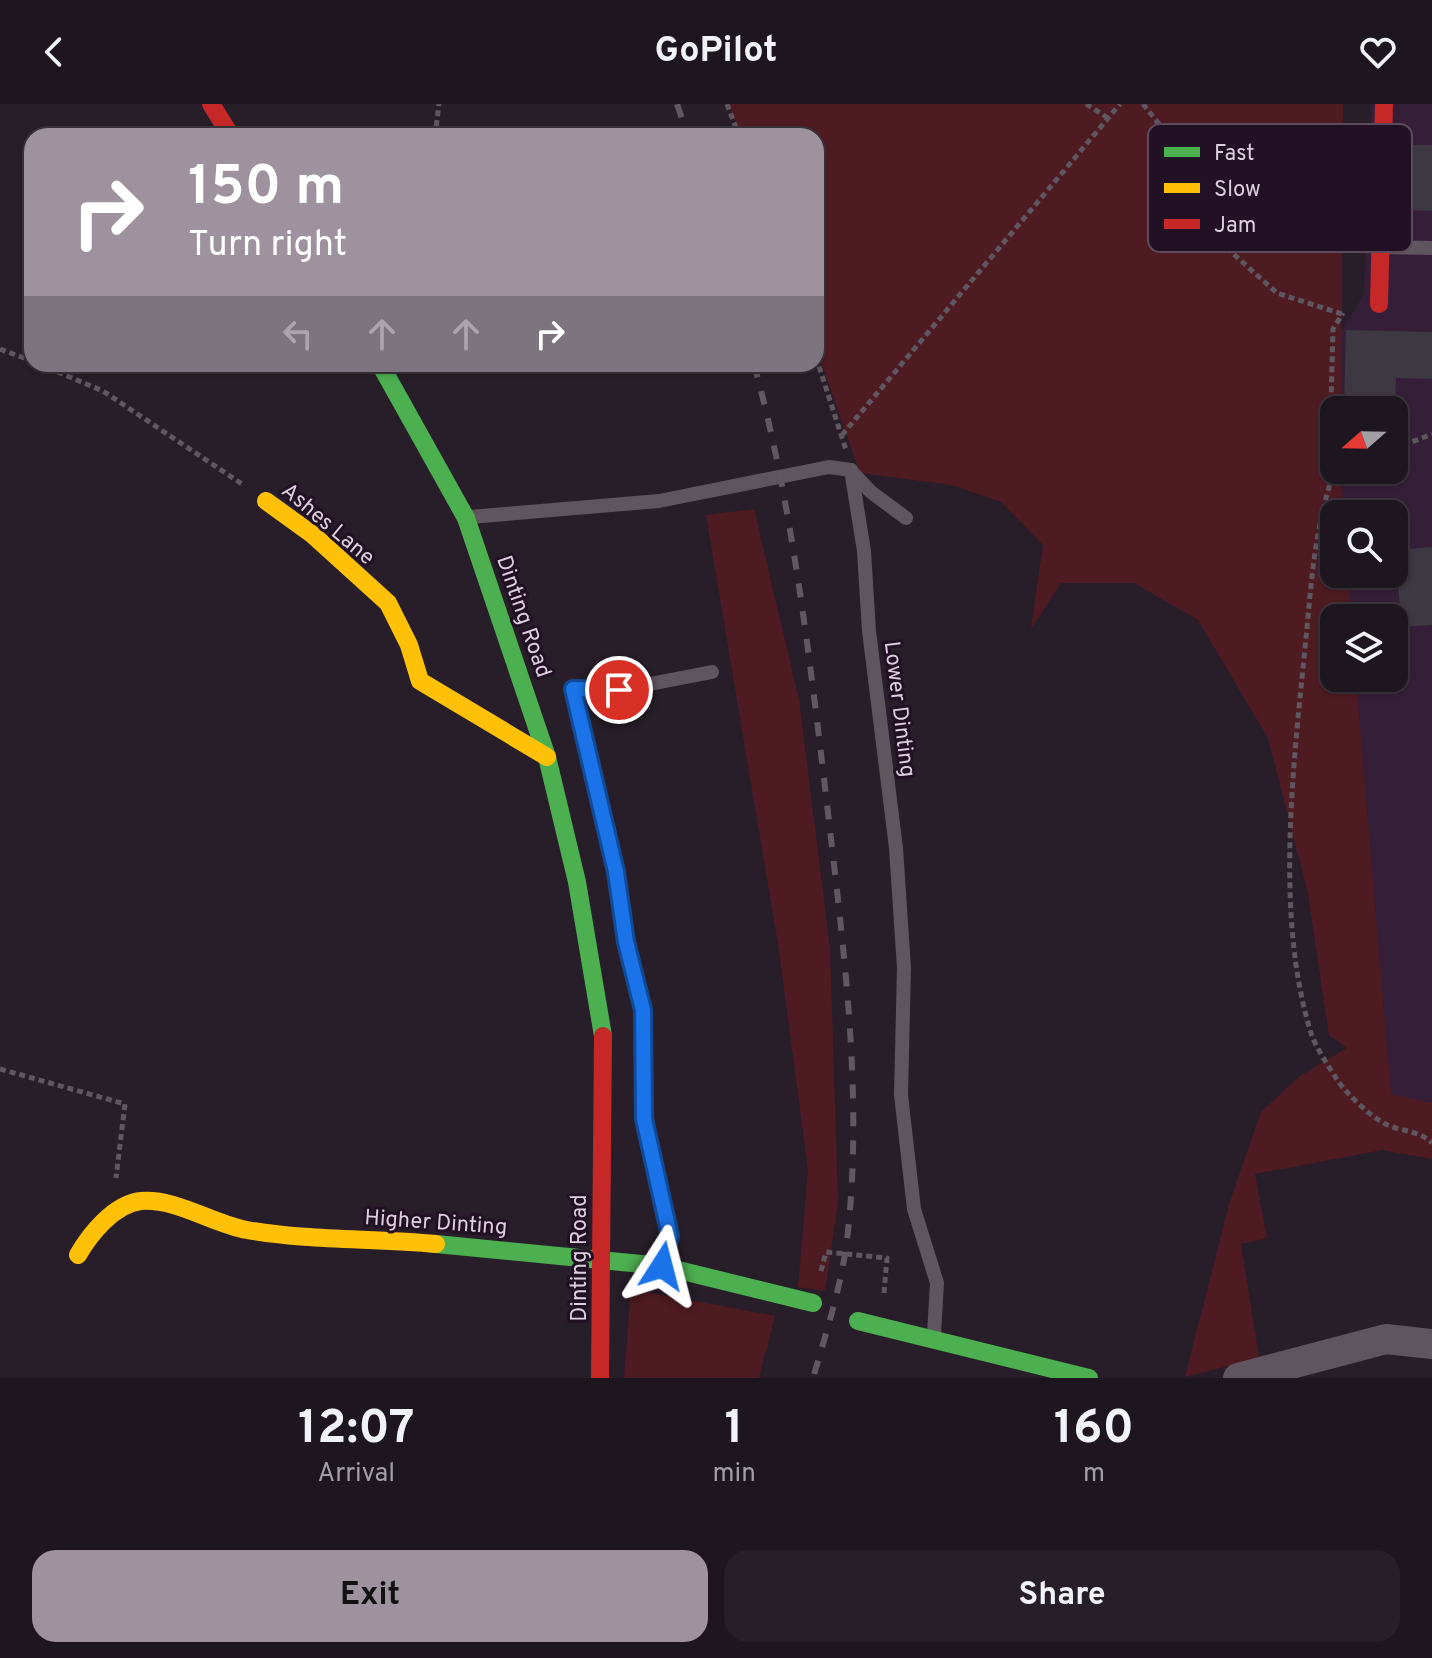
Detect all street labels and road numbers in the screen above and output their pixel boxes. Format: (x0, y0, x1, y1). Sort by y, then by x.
street label: Ashes Lane (275, 478, 380, 572)
street label: Dinting Road (489, 552, 556, 681)
street label: Lower Dinting (877, 640, 920, 779)
street label: Dinting Road (567, 1194, 594, 1322)
street label: Higher Dinting (364, 1205, 508, 1242)

